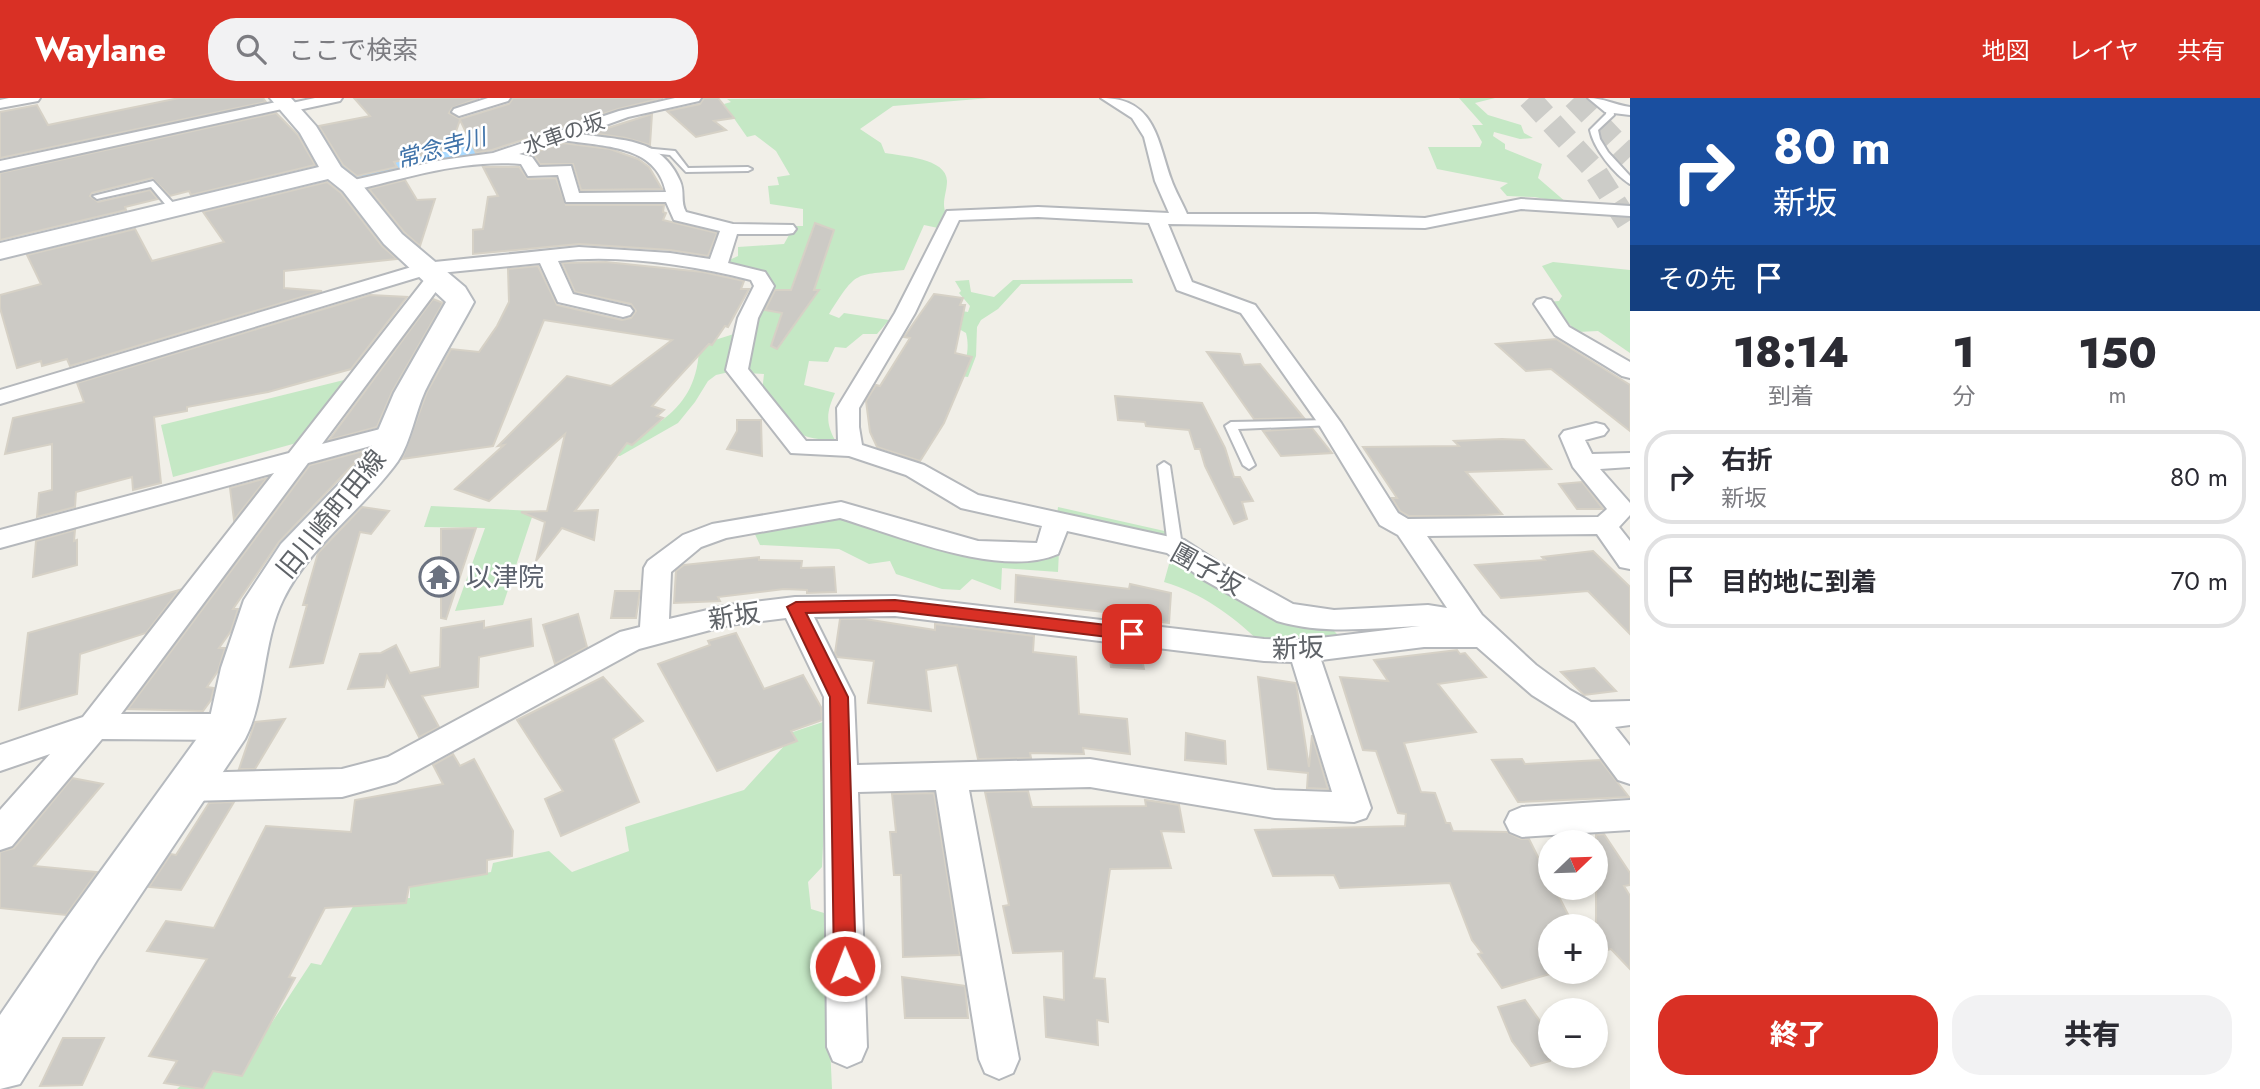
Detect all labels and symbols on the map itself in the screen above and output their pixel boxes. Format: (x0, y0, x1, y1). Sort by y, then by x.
street label: 水車の坂 (519, 106, 609, 162)
water label: 常念寺川 (392, 119, 493, 176)
street label: 旧川崎町田線 (267, 441, 395, 587)
street label: 團子坂 (1164, 533, 1250, 605)
temple icon: 以津院 (418, 556, 460, 598)
place label: 以津院 (466, 558, 544, 596)
street label: 新坂 (705, 593, 763, 639)
pin (1102, 604, 1162, 664)
street label: 新坂 (1271, 628, 1325, 668)
north arrow (1538, 830, 1608, 900)
position arrow (808, 929, 882, 1003)

